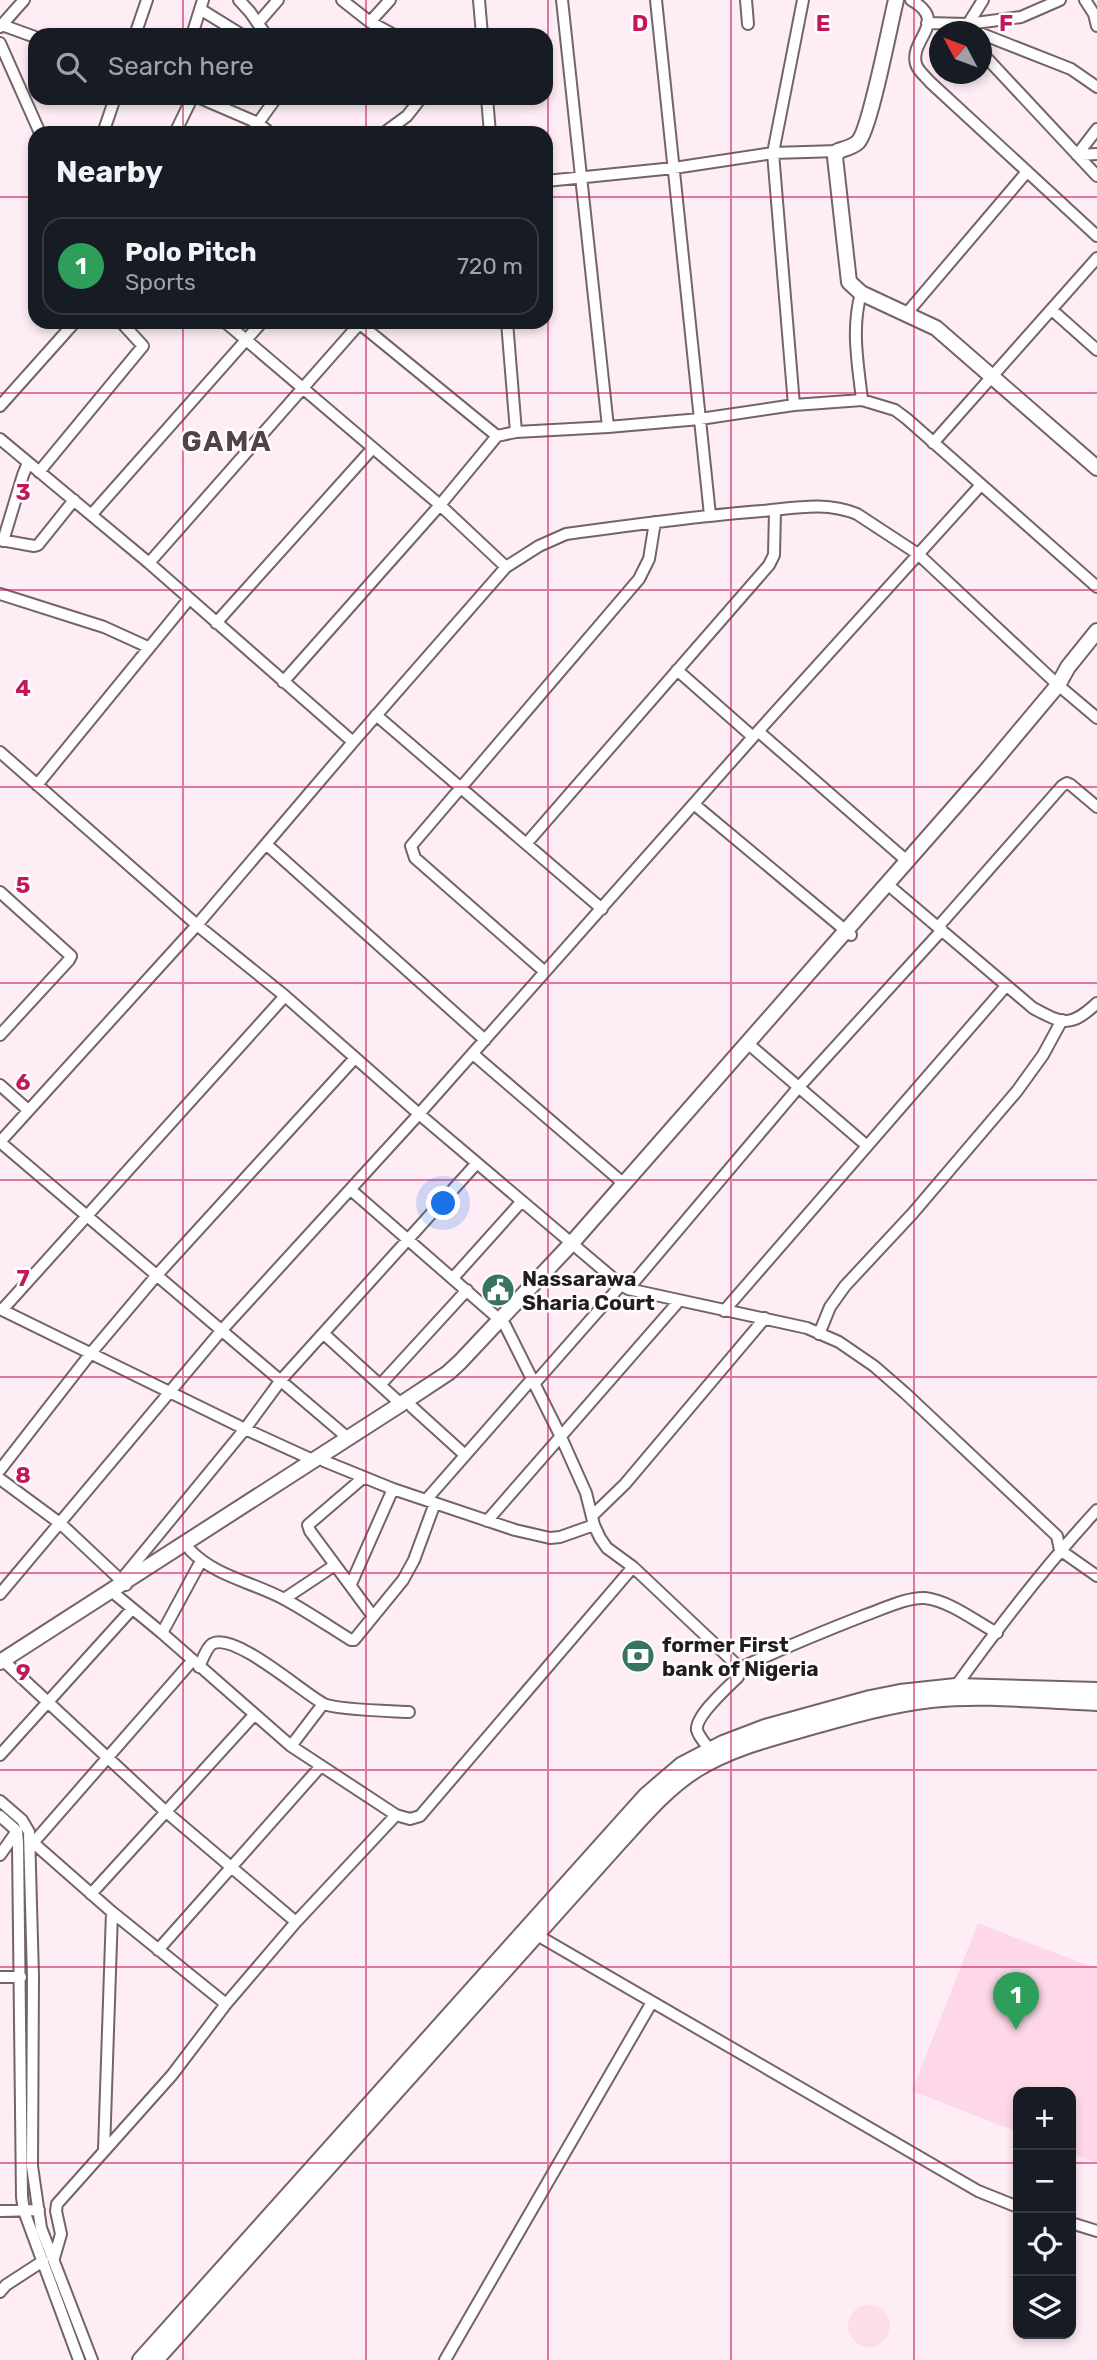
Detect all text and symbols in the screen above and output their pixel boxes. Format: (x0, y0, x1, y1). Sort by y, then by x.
text: D (632, 9, 648, 37)
text: E (816, 9, 830, 37)
text: F (999, 9, 1013, 37)
north arrow (929, 21, 992, 84)
search box (28, 28, 553, 105)
icon: search (52, 48, 90, 86)
text: Search here (108, 51, 254, 82)
text: Nearby (56, 154, 163, 190)
text: Polo Pitch (125, 237, 257, 268)
text: 1 (75, 252, 87, 280)
text: 720 m (457, 252, 523, 280)
text: Sports (125, 268, 196, 296)
district label: GAMA (181, 425, 273, 458)
text: 3 (15, 478, 31, 506)
text: 4 (15, 674, 31, 702)
text: 5 (16, 871, 31, 899)
text: 6 (16, 1068, 31, 1096)
your location (426, 1186, 460, 1220)
text: 7 (16, 1264, 30, 1292)
place label: Nassarawa Sharia Court (522, 1266, 655, 1315)
public building icon: Nassarawa Sharia Court (479, 1271, 517, 1309)
text: 8 (15, 1461, 31, 1489)
place label: former First bank of Nigeria (662, 1632, 819, 1681)
bank icon: former First bank of Nigeria (619, 1637, 657, 1675)
text: 9 (16, 1658, 30, 1686)
pin: 1 (993, 1972, 1039, 2030)
map controls (1013, 2087, 1076, 2339)
button: + (1013, 2087, 1076, 2150)
button: − (1013, 2150, 1076, 2213)
button: locate (1013, 2213, 1076, 2276)
button: layers (1013, 2276, 1076, 2339)

